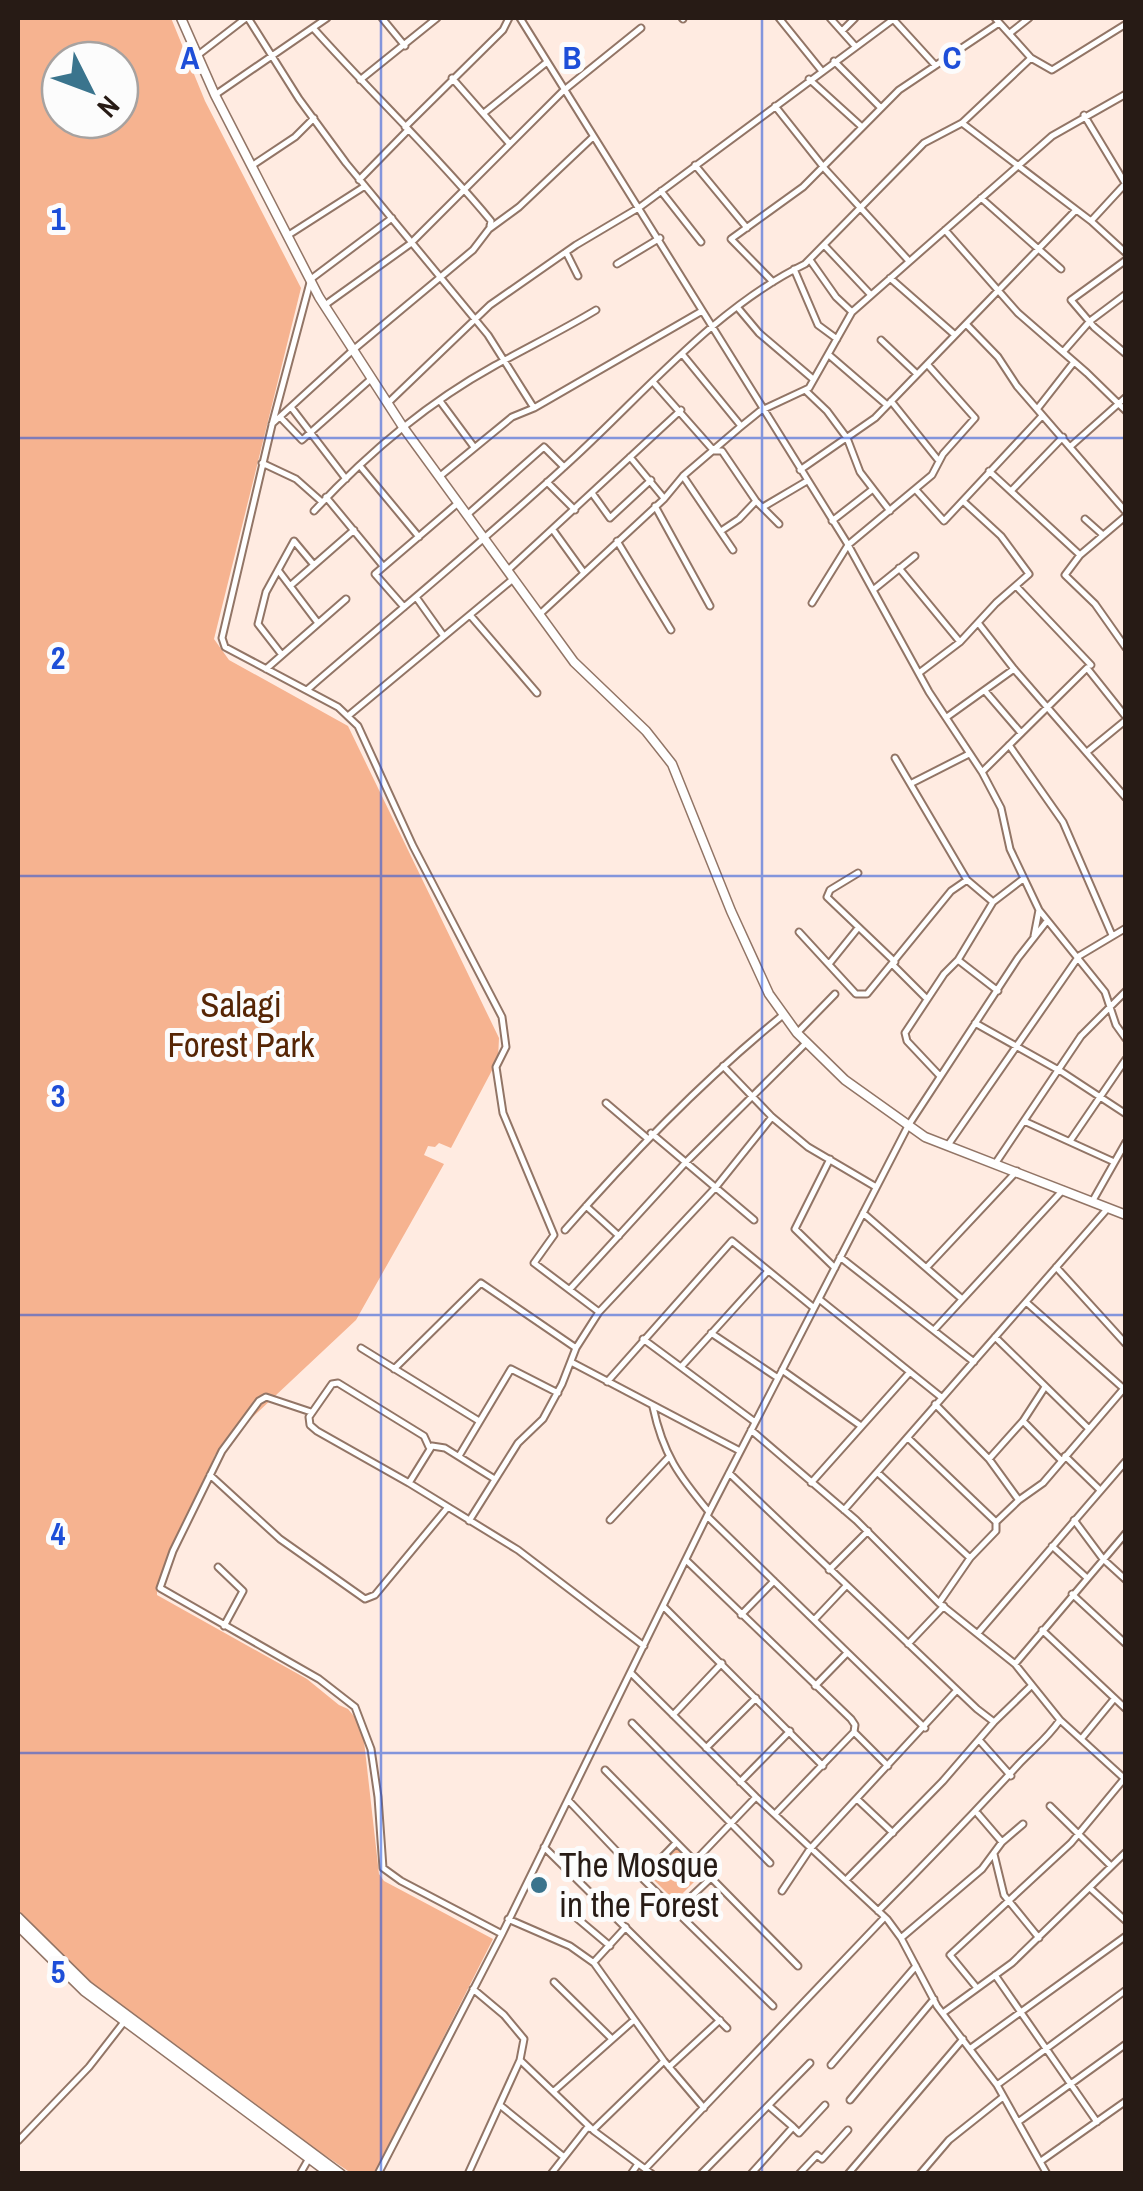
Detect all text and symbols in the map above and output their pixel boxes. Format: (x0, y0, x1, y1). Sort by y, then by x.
text: A (181, 36, 200, 79)
text: B (563, 36, 581, 79)
text: C (943, 36, 961, 79)
north arrow (40, 40, 140, 140)
text: N (89, 88, 128, 126)
text: 1 (51, 197, 66, 240)
text: 2 (51, 636, 65, 679)
park label: Salagi Forest Park (168, 981, 315, 1068)
text: 3 (51, 1074, 65, 1117)
text: 4 (51, 1512, 66, 1555)
place label: The Mosque in the Forest (559, 1841, 719, 1928)
marker: The Mosque in the Forest (528, 1874, 550, 1896)
text: 5 (51, 1950, 65, 1993)

